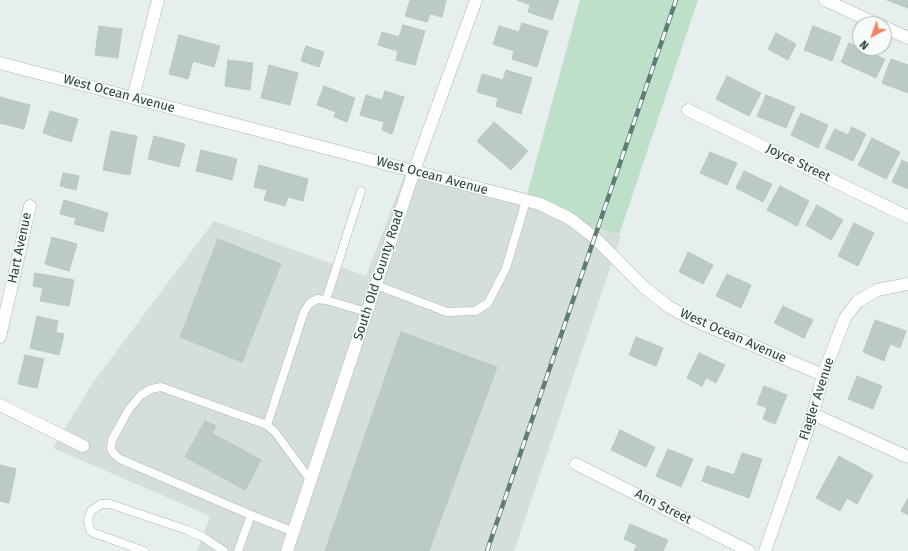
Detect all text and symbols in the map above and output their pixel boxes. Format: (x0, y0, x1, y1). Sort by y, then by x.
north arrow (852, 16, 892, 56)
text: N (857, 37, 871, 52)
street label: West Ocean Avenue (61, 72, 177, 116)
street label: Joyce Street (763, 141, 833, 185)
street label: West Ocean Avenue (374, 154, 490, 198)
street label: South Old County Road (351, 208, 407, 342)
street label: Hart Avenue (5, 211, 35, 285)
street label: West Ocean Avenue (677, 305, 789, 367)
street label: Flagler Avenue (796, 356, 838, 442)
street label: Ann Street (632, 486, 694, 528)

